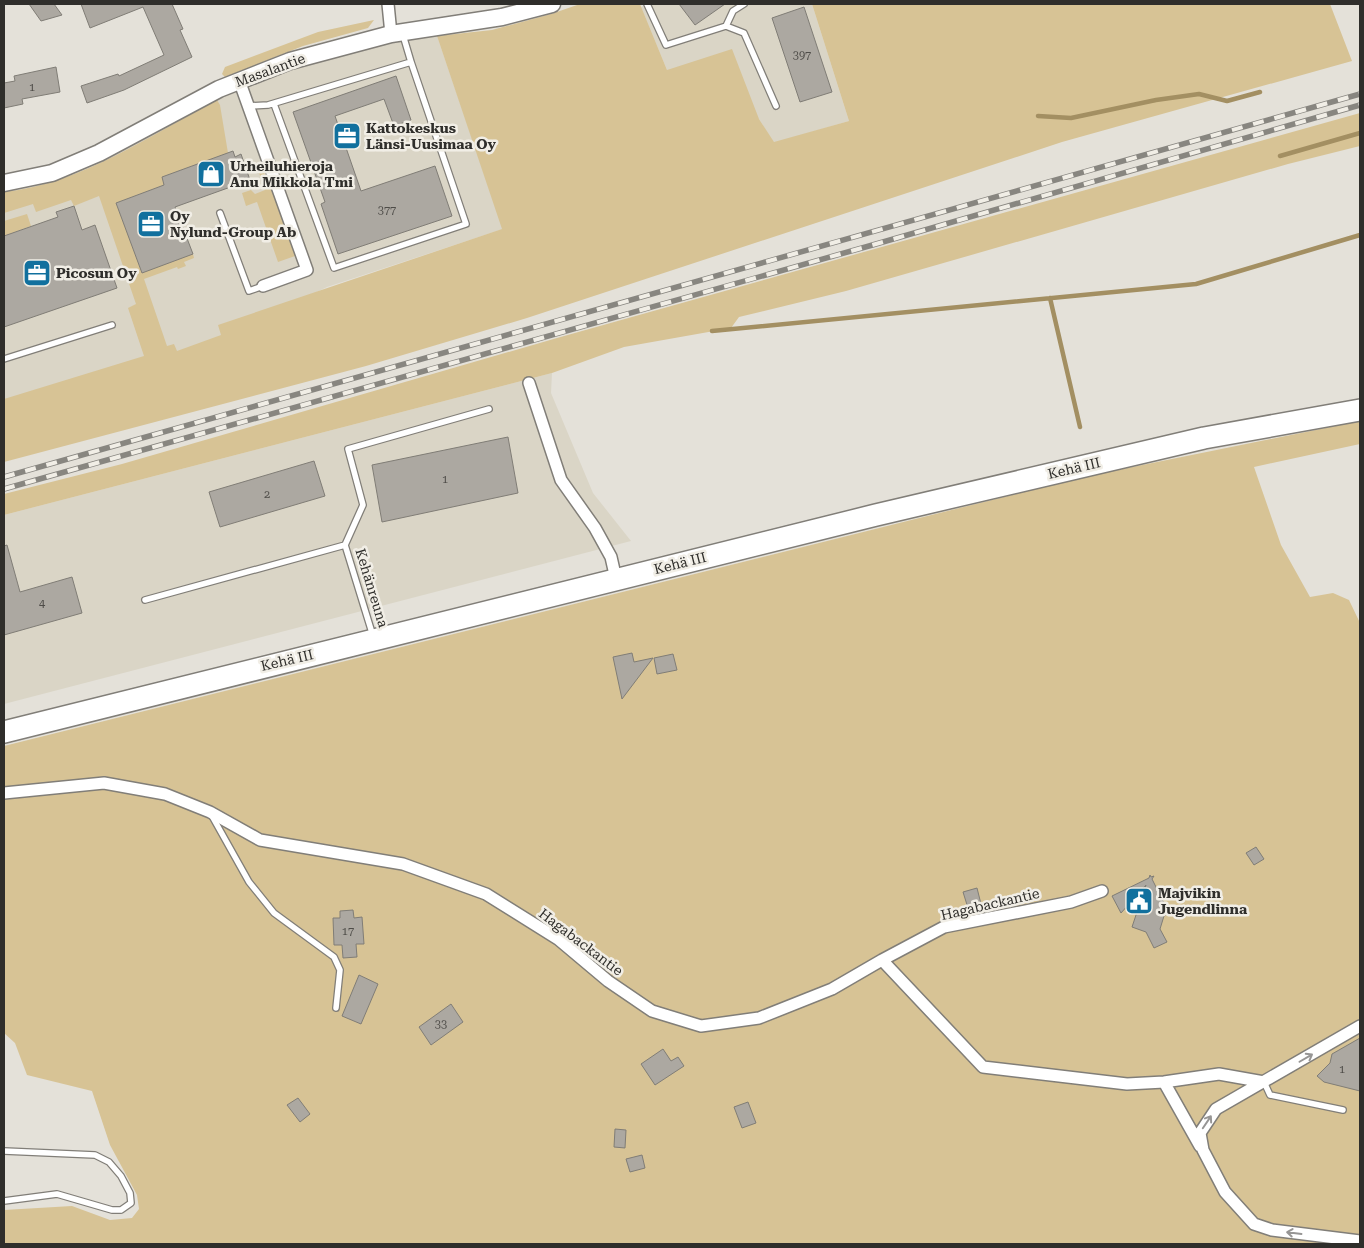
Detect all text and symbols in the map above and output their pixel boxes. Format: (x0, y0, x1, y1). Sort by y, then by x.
house number: 397 (793, 49, 811, 62)
street label: Masalantie (233, 50, 307, 90)
house number: 1 (29, 81, 35, 94)
place label: Kattokeskus Länsi-Uusimaa Oy (366, 120, 497, 152)
office icon: Kattokeskus Länsi-Uusimaa Oy (332, 121, 362, 151)
place label: Urheiluhieroja Anu Mikkola Tmi (230, 158, 353, 190)
shop icon: Urheiluhieroja Anu Mikkola Tmi (196, 159, 226, 189)
house number: 377 (378, 204, 396, 217)
place label: Oy Nylund-Group Ab (170, 208, 296, 240)
office icon: Oy Nylund-Group Ab (136, 209, 166, 239)
office icon: Picosun Oy (22, 258, 52, 288)
place label: Picosun Oy (56, 265, 137, 281)
street label: Kehä III (1046, 454, 1102, 482)
house number: 1 (442, 473, 448, 486)
house number: 2 (264, 488, 270, 501)
street label: Kehänreuna (352, 547, 392, 630)
street label: Kehä III (652, 549, 708, 577)
house number: 4 (39, 597, 46, 610)
street label: Kehä III (259, 646, 315, 674)
street label: Hagabackantie (939, 885, 1041, 923)
place label: Majvikin Jugendlinna (1158, 885, 1248, 917)
public building icon: Majvikin Jugendlinna (1124, 886, 1154, 916)
street label: Hagabackantie (536, 905, 626, 979)
house number: 17 (342, 925, 354, 938)
house number: 33 (435, 1018, 447, 1031)
one-way arrow (1299, 1052, 1313, 1062)
house number: 1 (1339, 1063, 1345, 1076)
one-way arrow (1202, 1115, 1213, 1129)
one-way arrow (1287, 1228, 1303, 1238)

